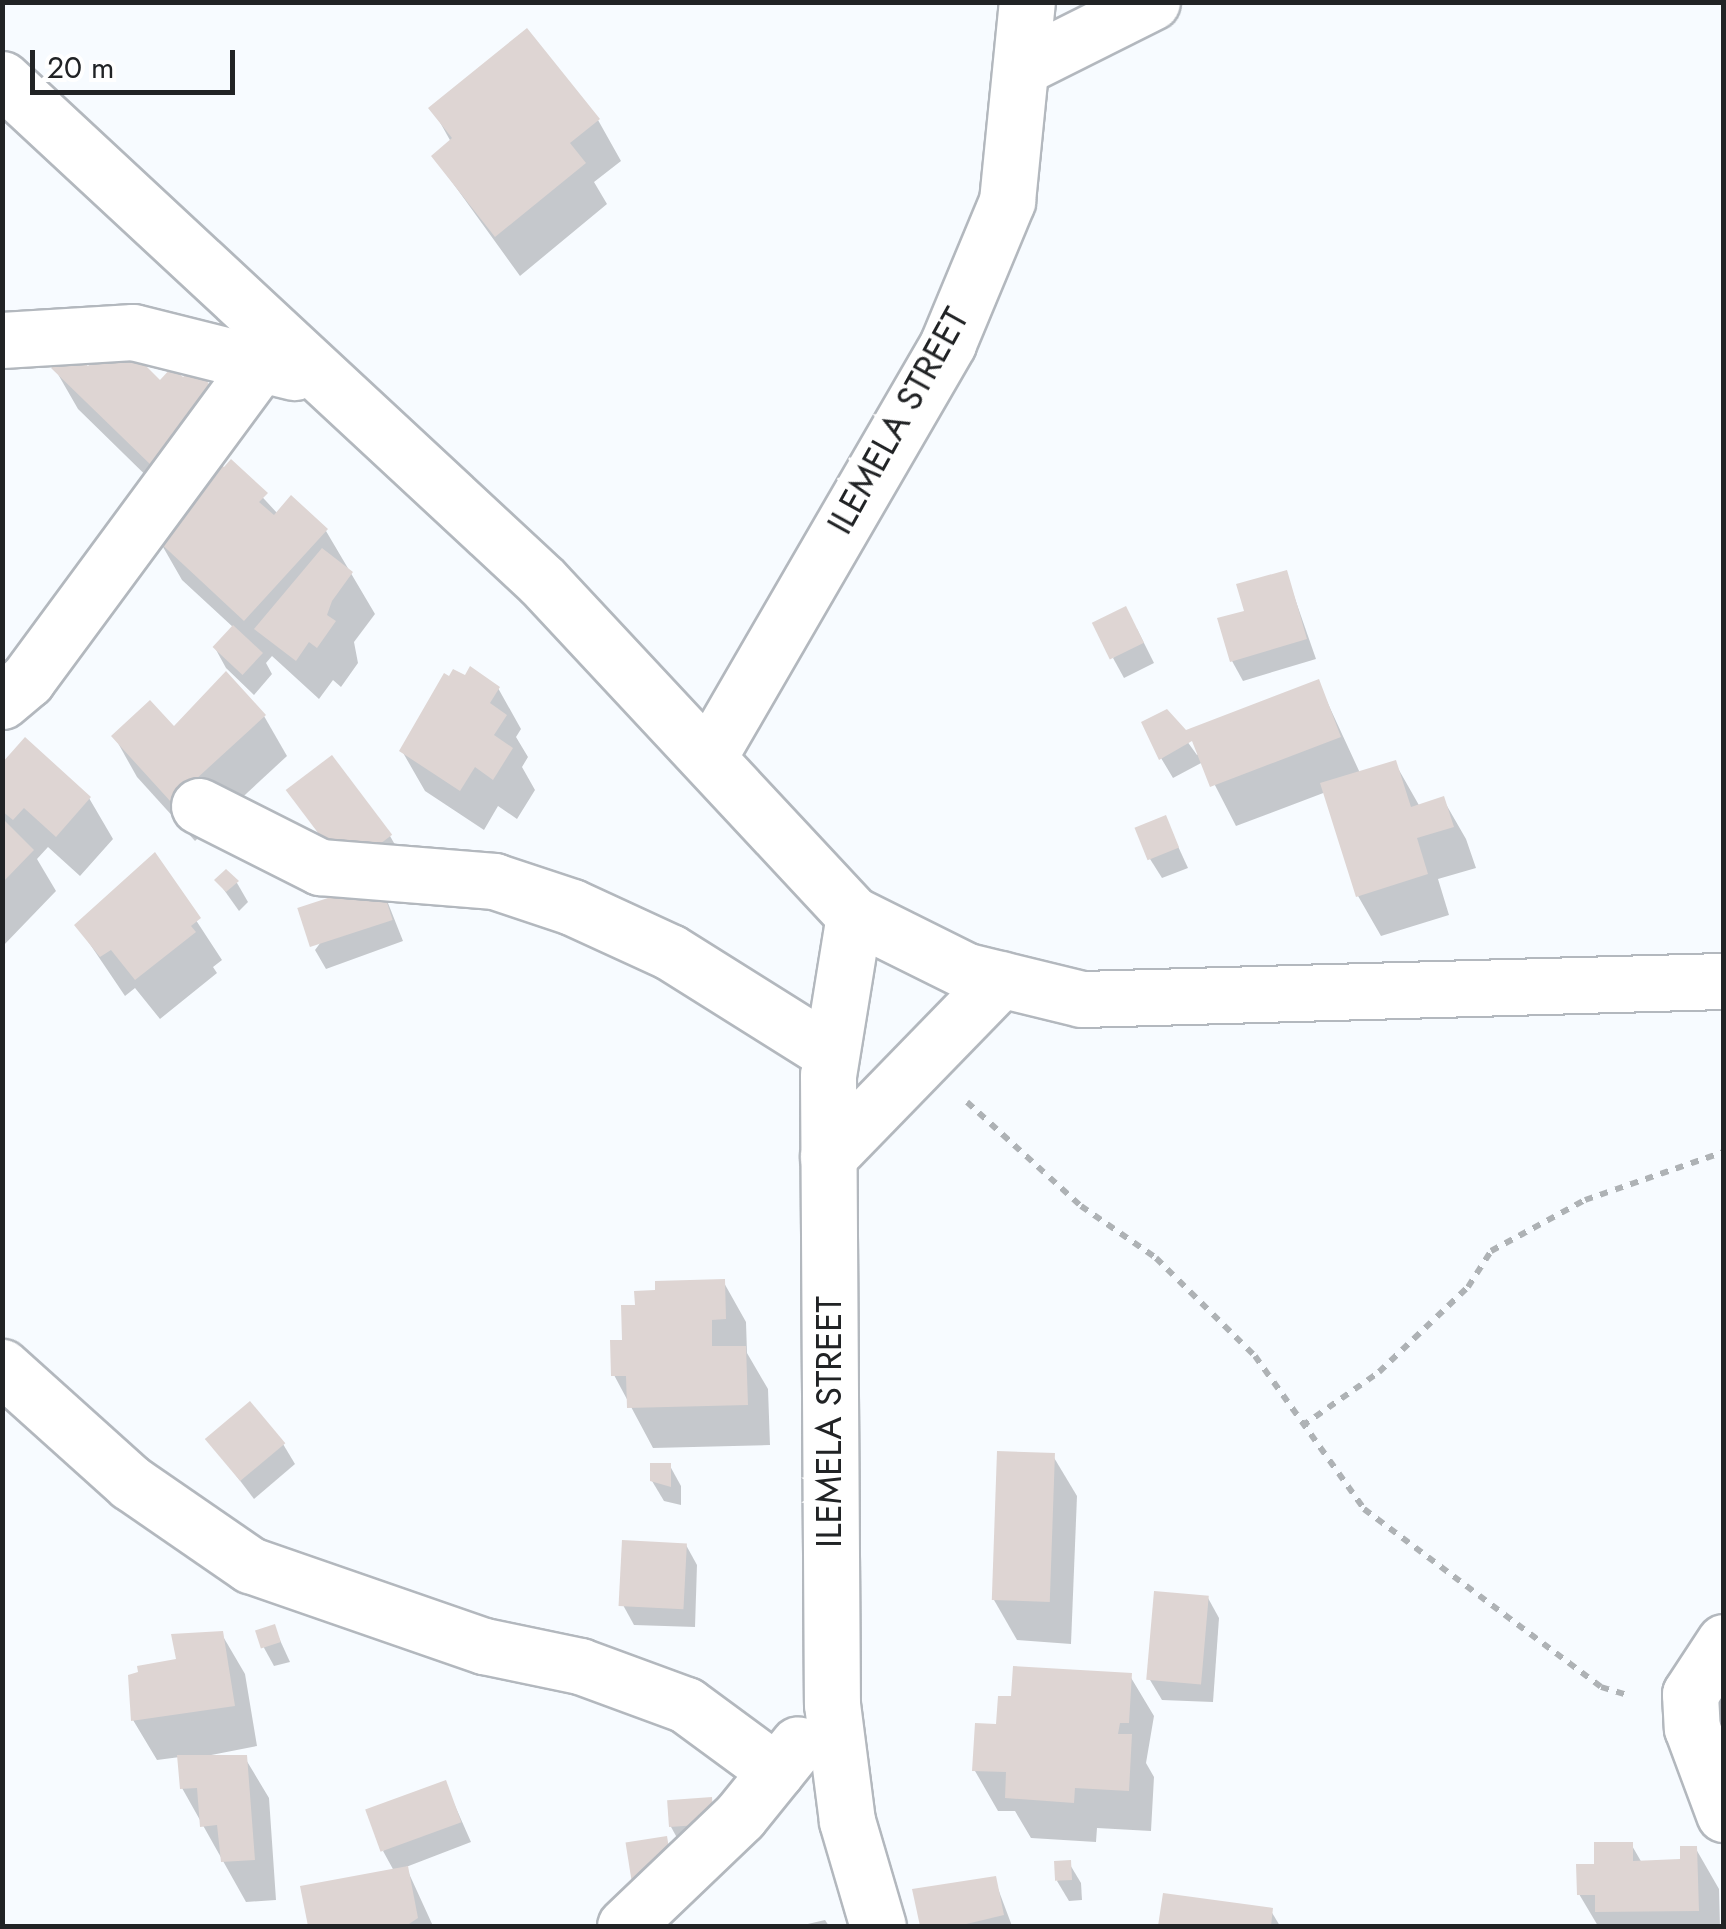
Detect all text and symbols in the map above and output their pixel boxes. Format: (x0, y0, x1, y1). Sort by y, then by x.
scale bar (35, 30, 240, 92)
text: 20 m (47, 46, 114, 89)
street label: ILEMELA STREET (819, 301, 977, 541)
street label: ILEMELA STREET (808, 1296, 850, 1548)

